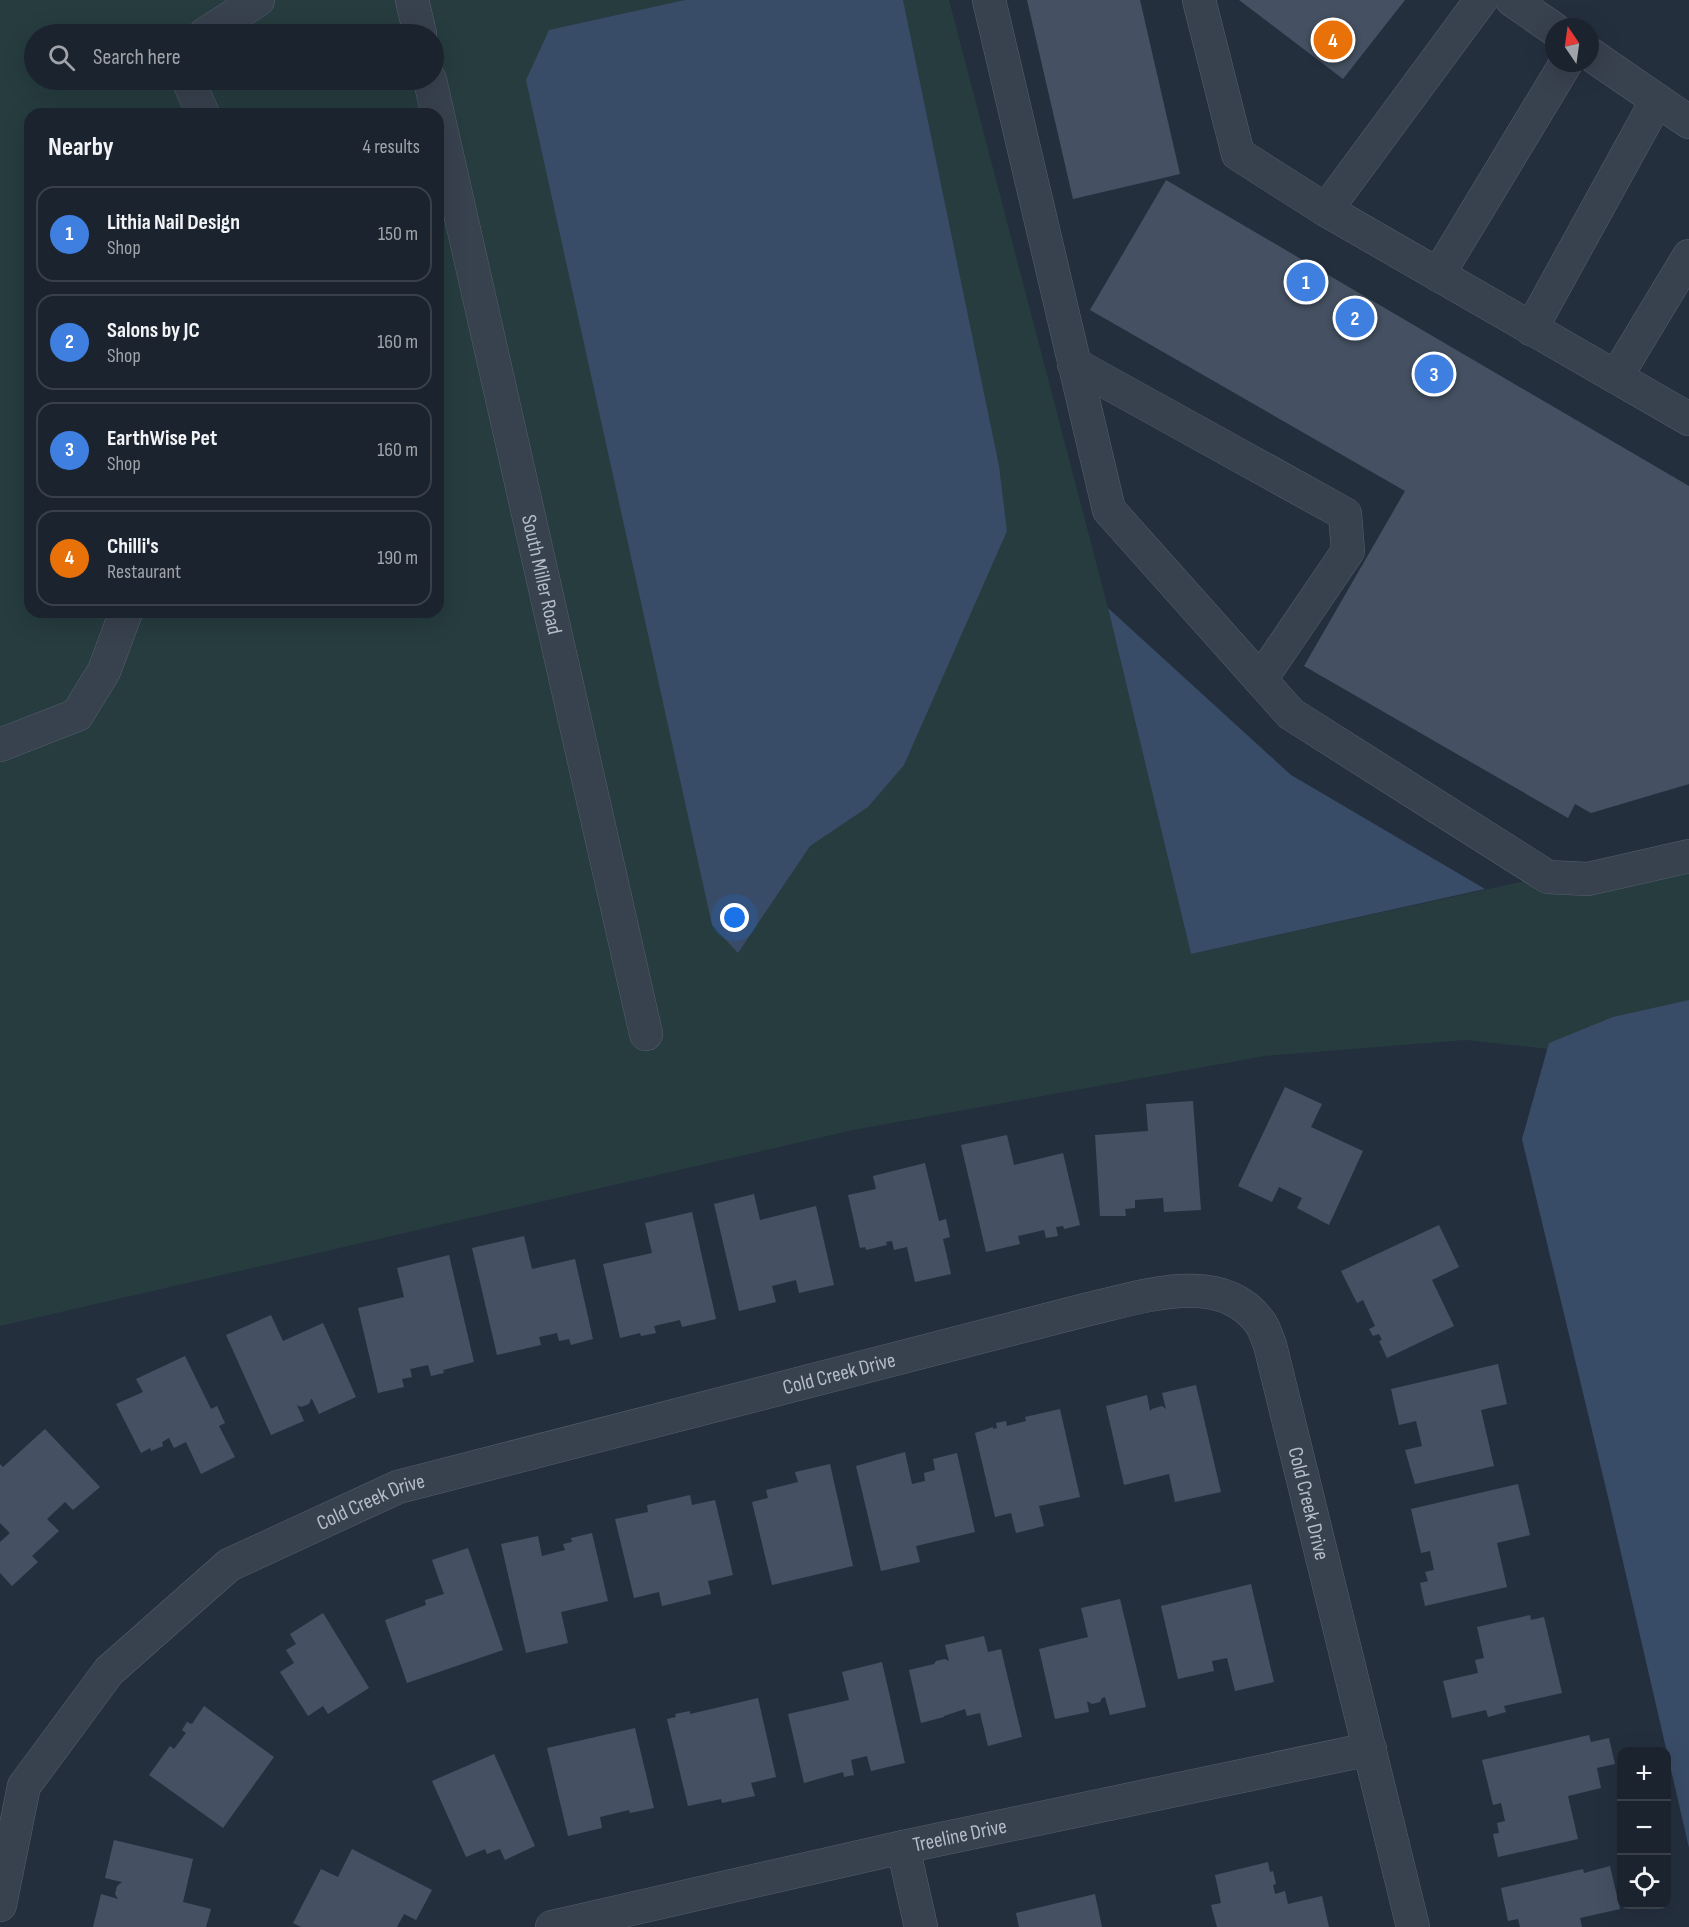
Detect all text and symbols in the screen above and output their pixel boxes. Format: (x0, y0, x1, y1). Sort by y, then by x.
pin: 4 (1314, 18, 1352, 63)
north arrow (1545, 18, 1599, 72)
search box (24, 24, 444, 90)
icon: search (45, 41, 78, 74)
text: Search here (93, 44, 180, 71)
text: Nearby (48, 132, 114, 163)
text: 4 results (363, 135, 420, 159)
text: Lithia Nail Design (107, 209, 240, 236)
text: 1 (66, 222, 73, 246)
text: 150 m (378, 222, 418, 246)
text: Shop (107, 236, 141, 260)
pin: 1 (1286, 260, 1326, 304)
pin: 2 (1336, 296, 1374, 340)
text: Salons by JC (107, 317, 200, 344)
text: 2 (65, 330, 74, 354)
text: 160 m (377, 330, 418, 354)
text: Shop (107, 344, 141, 368)
pin: 3 (1414, 352, 1454, 397)
text: EarthWise Pet (107, 425, 217, 452)
text: 3 (65, 438, 74, 462)
text: 160 m (377, 438, 418, 462)
text: Shop (107, 452, 141, 476)
street label: South Miller Road (516, 512, 567, 637)
text: Chilli's (107, 533, 159, 560)
text: 4 (65, 546, 74, 570)
text: 190 m (377, 546, 418, 570)
text: Restaurant (107, 560, 181, 584)
your location (720, 903, 749, 932)
street label: Cold Creek Drive (780, 1347, 898, 1400)
street label: Cold Creek Drive (1283, 1445, 1334, 1563)
street label: Cold Creek Drive (313, 1469, 428, 1536)
map controls (1617, 1747, 1671, 1909)
button: + (1617, 1747, 1671, 1801)
button: − (1617, 1801, 1671, 1855)
street label: Treeline Drive (911, 1814, 1009, 1858)
button: locate (1617, 1855, 1671, 1909)

